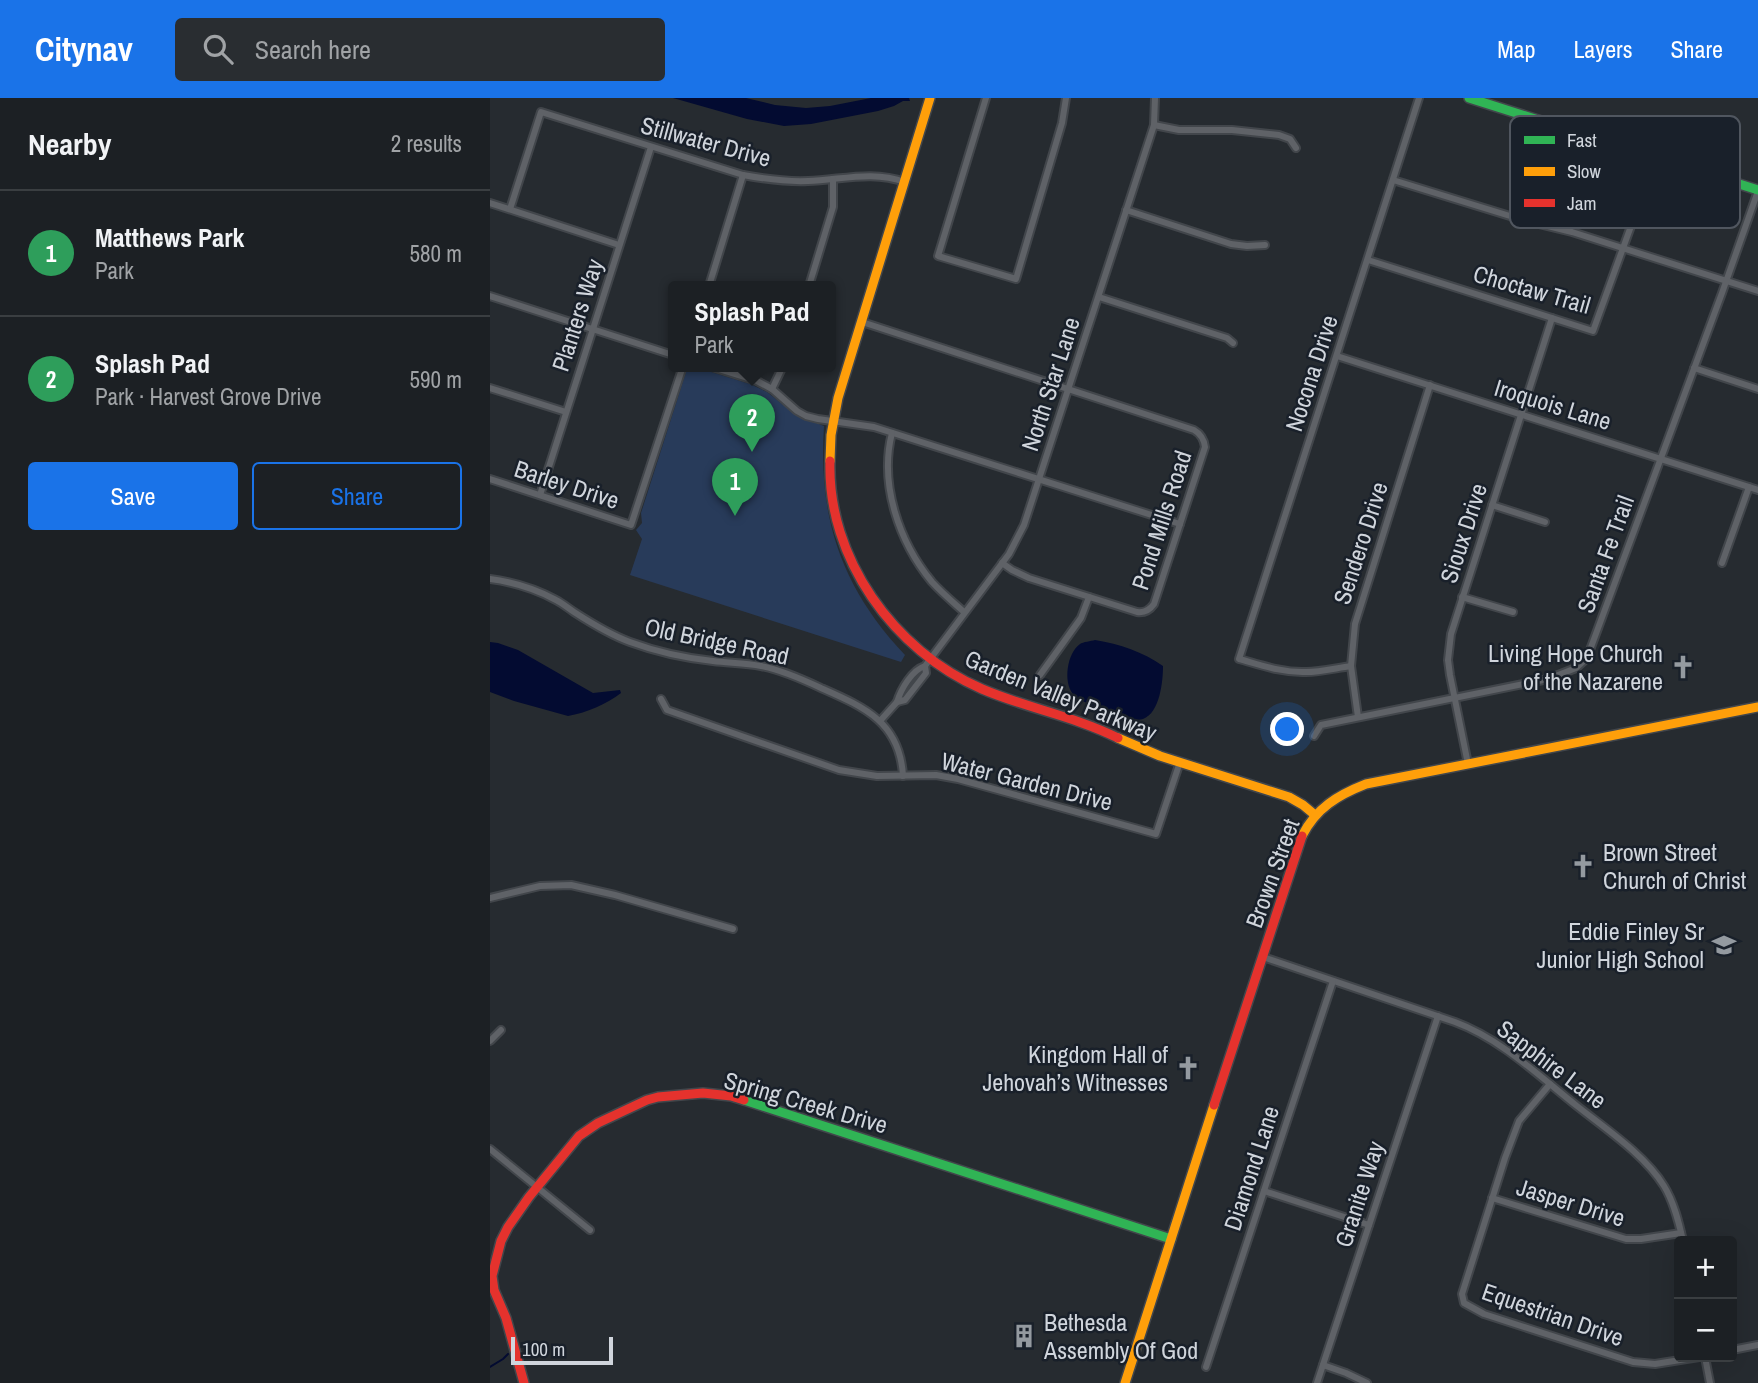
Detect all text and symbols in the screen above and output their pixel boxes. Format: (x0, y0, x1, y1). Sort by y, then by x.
search box (175, 18, 665, 81)
text: Citynav (35, 27, 133, 71)
icon: search (199, 30, 237, 68)
text: Search here (255, 32, 371, 67)
text: Map (1497, 33, 1535, 65)
text: Layers (1573, 33, 1632, 65)
text: Share (1670, 33, 1723, 65)
street label: Stillwater Drive (637, 108, 775, 174)
legend (1510, 116, 1740, 228)
text: Nearby (28, 124, 111, 164)
text: Fast (1567, 127, 1597, 153)
text: 2 results (391, 128, 462, 159)
text: Slow (1567, 158, 1602, 184)
text: Jam (1567, 190, 1596, 216)
text: Matthews Park (95, 220, 244, 255)
text: 1 (46, 238, 56, 269)
text: 580 m (410, 238, 462, 269)
text: Park (95, 255, 134, 286)
street label: Planters Way (544, 255, 610, 375)
street label: Choctaw Trail (1470, 257, 1594, 321)
popup (668, 281, 836, 372)
text: Splash Pad (695, 294, 809, 329)
street label: Nocona Drive (1277, 311, 1345, 435)
street label: North Star Lane (1013, 313, 1087, 455)
text: Park (695, 329, 733, 360)
text: Splash Pad (95, 346, 210, 381)
text: 2 (46, 364, 56, 395)
text: 590 m (410, 364, 462, 395)
street label: Iroquois Lane (1491, 371, 1615, 437)
text: Park · Harvest Grove Drive (95, 381, 321, 412)
pin: 2 (729, 394, 775, 452)
street label: Pond Mills Road (1123, 446, 1199, 594)
street label: Barley Drive (511, 452, 623, 516)
pin: 1 (712, 458, 758, 516)
button: Save (28, 462, 238, 530)
button: Share (252, 462, 462, 530)
street label: Sendero Drive (1325, 478, 1395, 608)
street label: Sioux Drive (1432, 479, 1494, 587)
street label: Santa Fe Trail (1569, 491, 1641, 617)
street label: Old Bridge Road (642, 610, 792, 672)
place label: Living Hope Church of the Nazarene (1488, 637, 1663, 697)
street label: Garden Valley Parkway (960, 642, 1162, 748)
church icon: Living Hope Church of the Nazarene (1669, 653, 1697, 681)
your location (1270, 712, 1304, 746)
street label: Water Garden Drive (938, 744, 1116, 818)
street label: Brown Street (1238, 814, 1307, 932)
place label: Brown Street Church of Christ (1603, 836, 1747, 896)
church icon: Brown Street Church of Christ (1569, 852, 1597, 880)
place label: Eddie Finley Sr Junior High School (1537, 915, 1704, 975)
school or university icon: Eddie Finley Sr Junior High School (1710, 931, 1738, 959)
street label: Sapphire Lane (1491, 1012, 1613, 1116)
place label: Kingdom Hall of Jehovah’s Witnesses (982, 1038, 1169, 1098)
church icon: Kingdom Hall of Jehovah’s Witnesses (1174, 1054, 1202, 1082)
street label: Spring Creek Drive (721, 1063, 891, 1141)
street label: Diamond Lane (1216, 1102, 1286, 1234)
street label: Granite Way (1327, 1137, 1391, 1251)
street label: Jasper Drive (1513, 1170, 1629, 1234)
map controls (1674, 1236, 1737, 1362)
button: + (1674, 1236, 1737, 1299)
street label: Equestrian Drive (1478, 1275, 1628, 1353)
button: − (1674, 1299, 1737, 1362)
place label: Bethesda Assembly Of God (1043, 1306, 1198, 1366)
building icon: Bethesda Assembly Of God (1010, 1322, 1038, 1350)
scale bar (511, 1334, 612, 1366)
text: 100 m (522, 1336, 565, 1362)

